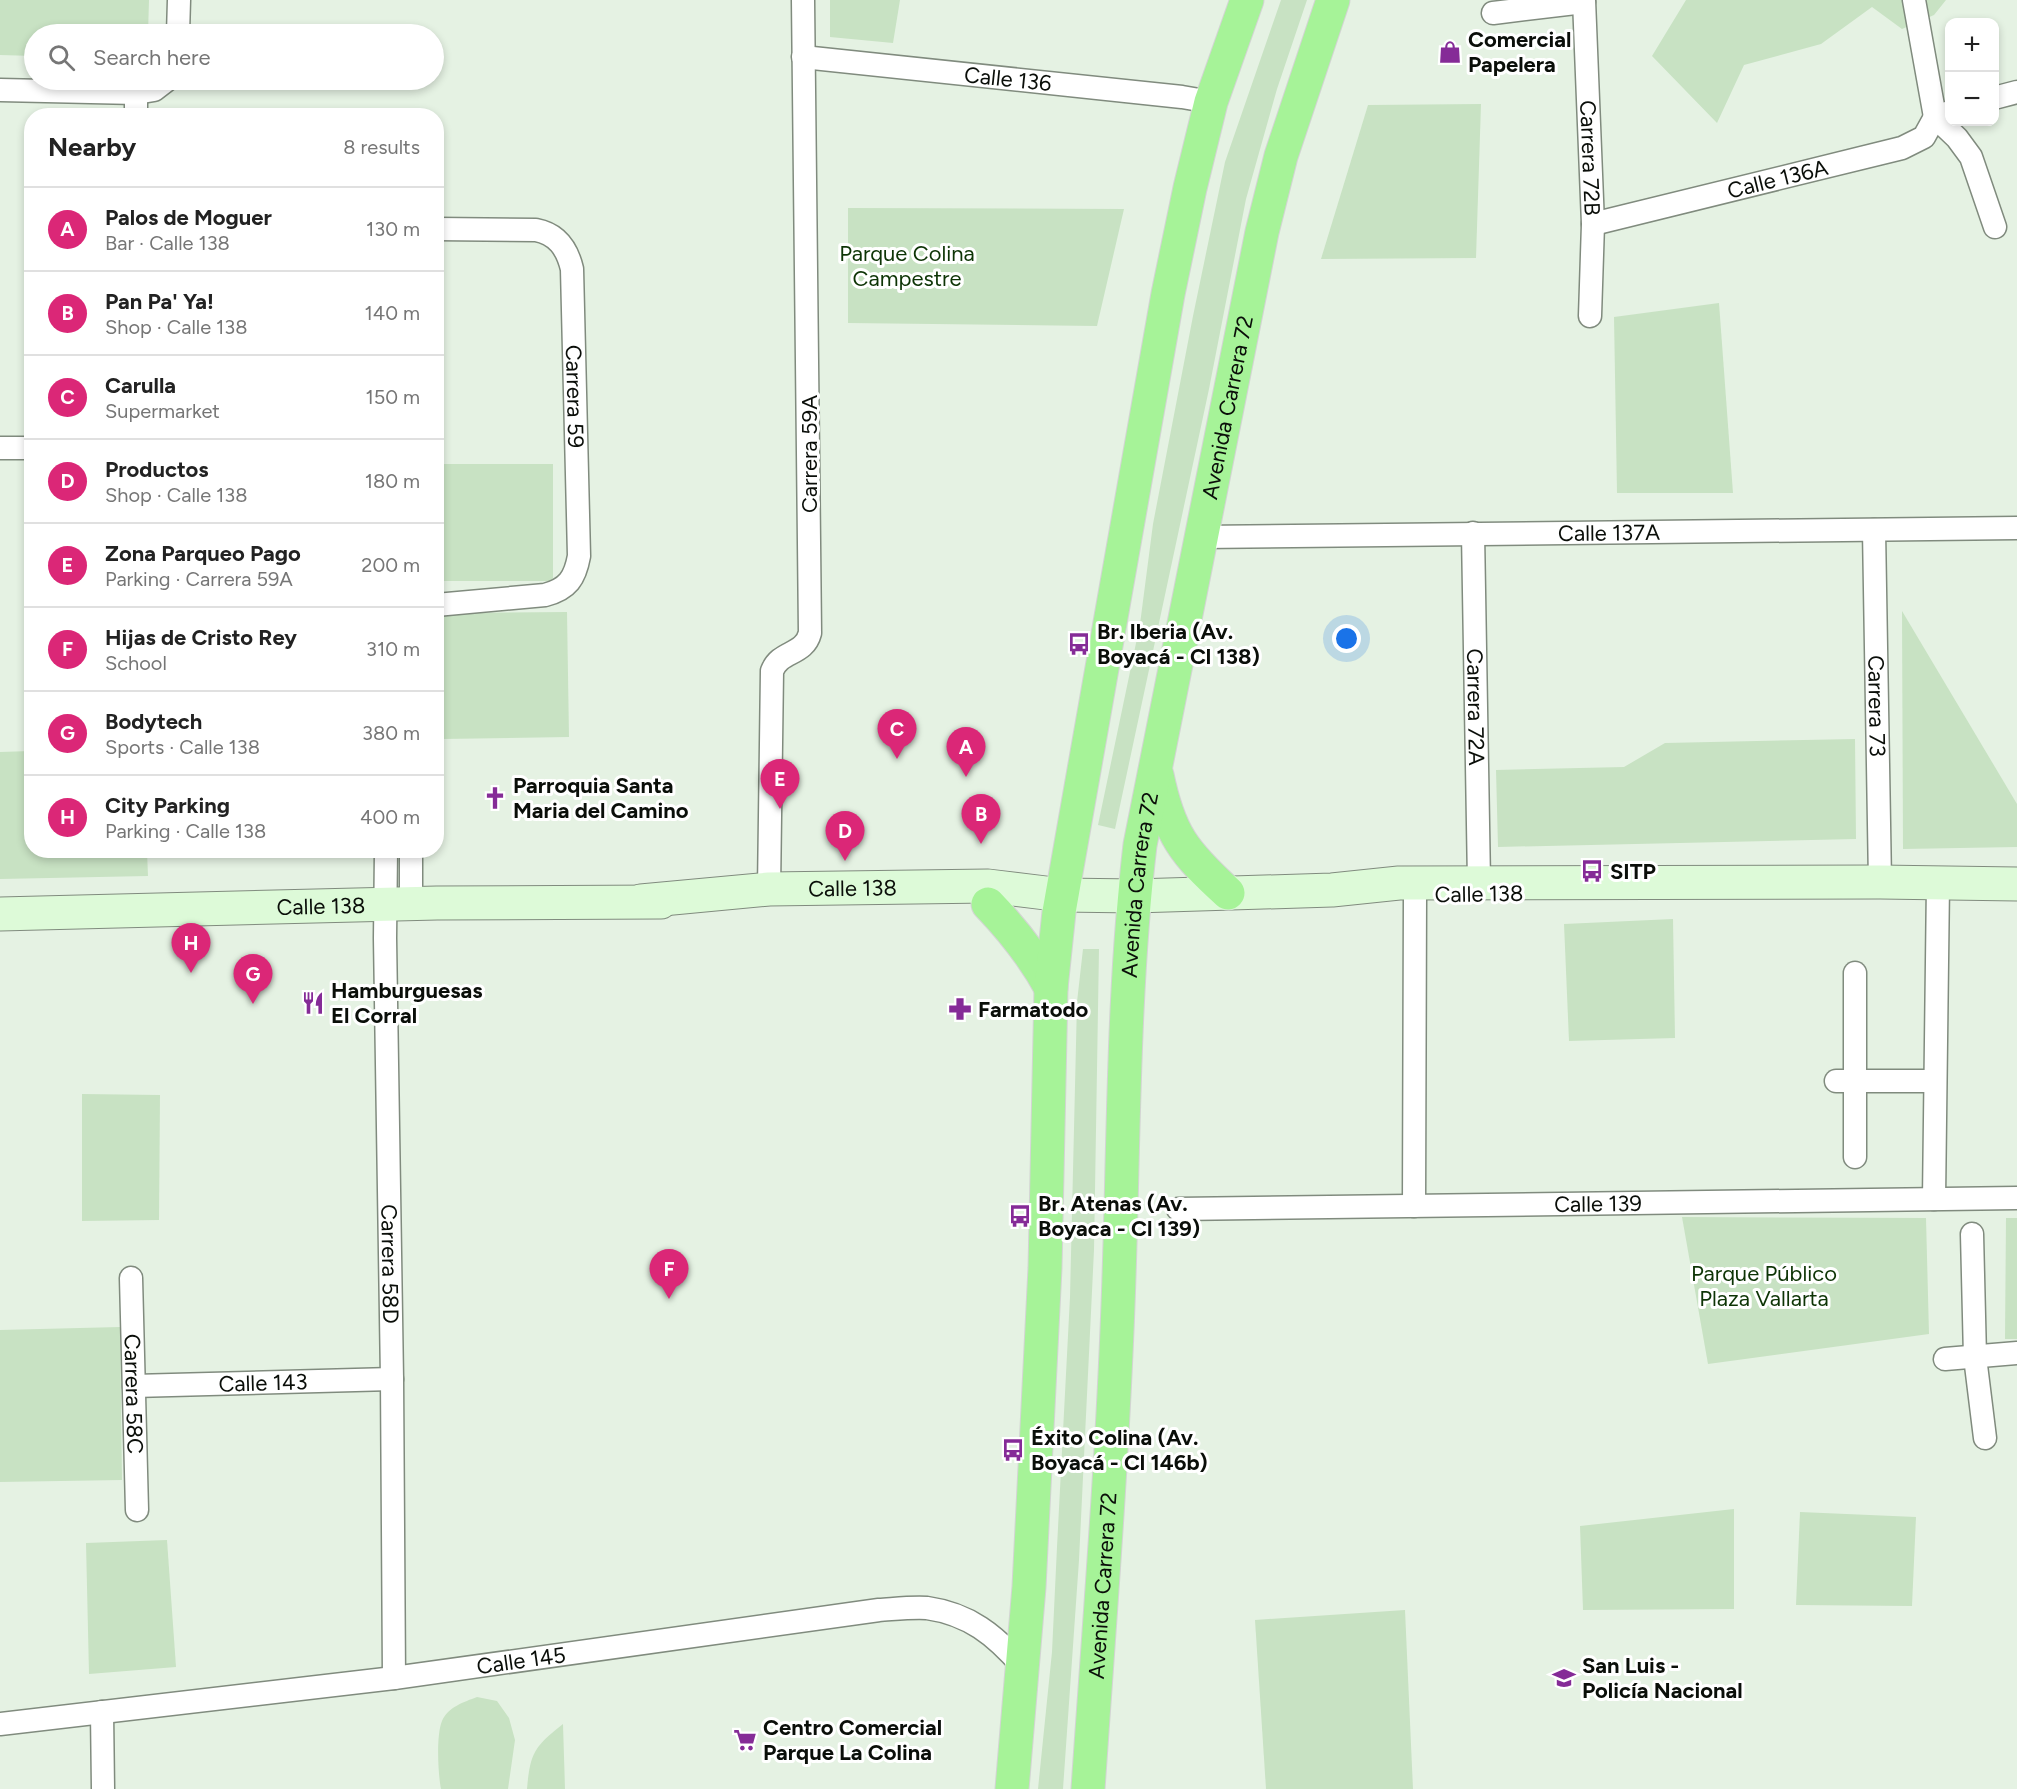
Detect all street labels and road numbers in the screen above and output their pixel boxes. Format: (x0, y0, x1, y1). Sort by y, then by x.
street label: Calle 136 (963, 61, 1053, 97)
street label: Carrera 72B (1575, 100, 1606, 216)
street label: Calle 136A (1724, 153, 1831, 204)
street label: Avenida Carrera 72 (1196, 313, 1259, 502)
street label: Carrera 59 (560, 344, 590, 448)
street label: Carrera 59A (796, 395, 823, 513)
street label: Calle 137A (1558, 518, 1660, 547)
street label: Carrera 72A (1461, 648, 1490, 766)
street label: Carrera 73 (1863, 655, 1891, 757)
street label: Avenida Carrera 72 (1115, 790, 1164, 978)
street label: Calle 138 (808, 874, 897, 902)
street label: Calle 138 (1434, 880, 1524, 908)
street label: Calle 138 (276, 891, 366, 921)
street label: Calle 139 (1554, 1189, 1642, 1218)
street label: Carrera 58D (376, 1204, 405, 1324)
street label: Carrera 58C (119, 1334, 149, 1454)
street label: Calle 143 (218, 1368, 308, 1397)
street label: Avenida Carrera 72 (1082, 1491, 1122, 1680)
street label: Calle 145 (475, 1641, 567, 1680)

